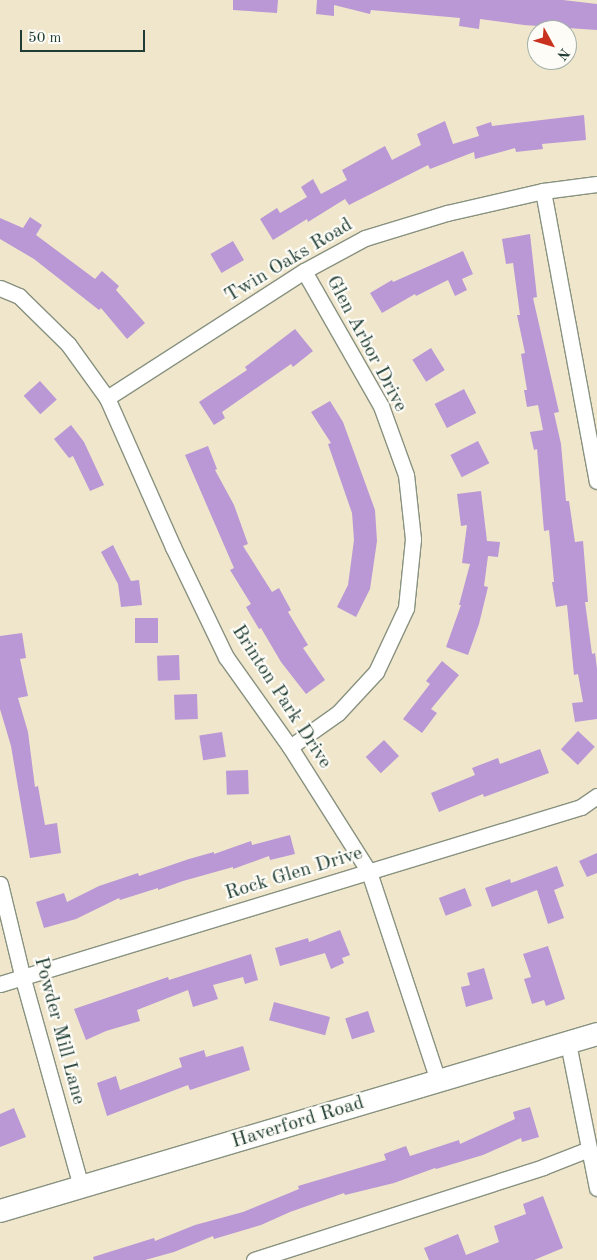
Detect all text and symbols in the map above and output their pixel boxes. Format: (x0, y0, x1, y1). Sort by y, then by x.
scale bar (22, 20, 148, 52)
north arrow (527, 20, 577, 70)
text: 50 m (28, 31, 62, 46)
text: N (554, 45, 572, 62)
street label: Twin Oaks Road (221, 213, 357, 309)
street label: Glen Arbor Drive (320, 272, 412, 416)
street label: Brinton Park Drive (226, 621, 336, 773)
street label: Rock Glen Drive (222, 842, 366, 906)
street label: Powder Mill Lane (28, 954, 90, 1108)
street label: Haverford Road (229, 1091, 367, 1155)

